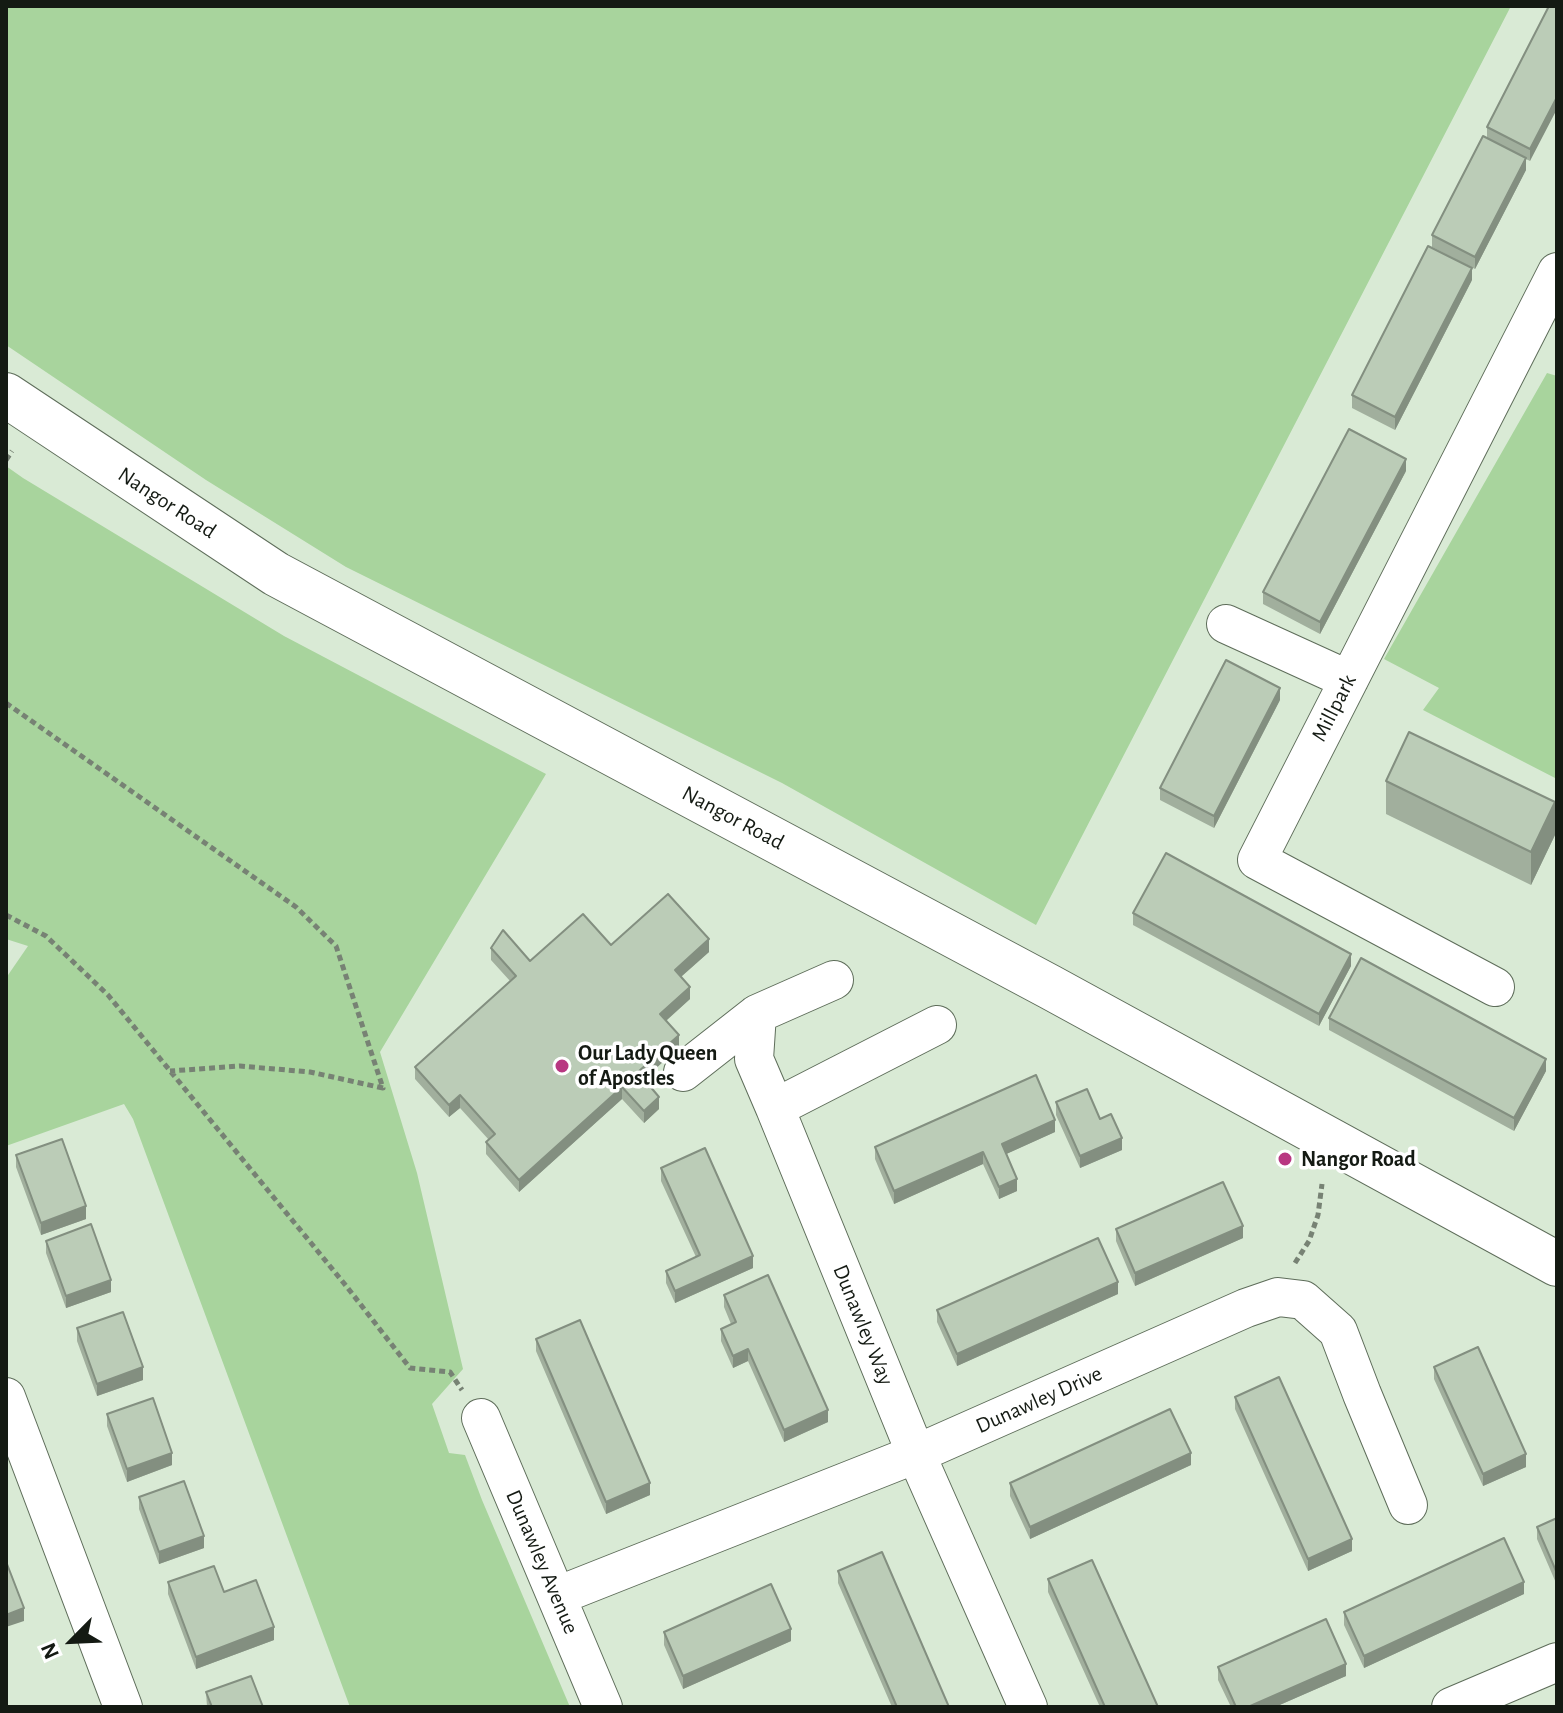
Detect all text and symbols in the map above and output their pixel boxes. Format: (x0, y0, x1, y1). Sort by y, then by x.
street label: Nangor Road (113, 462, 221, 544)
street label: Millpark (1306, 670, 1362, 746)
street label: Nangor Road (678, 780, 788, 856)
place label: Our Lady Queen of Apostles (578, 1040, 717, 1092)
marker: Our Lady Queen of Apostles (553, 1057, 571, 1075)
place label: Nangor Road (1301, 1146, 1416, 1172)
marker: Nangor Road (1276, 1150, 1294, 1168)
street label: Dunawley Way (827, 1261, 899, 1389)
street label: Dunawley Drive (972, 1360, 1106, 1440)
street label: Dunawley Avenue (500, 1486, 584, 1638)
north arrow (32, 1601, 112, 1681)
text: N (37, 1639, 63, 1662)

